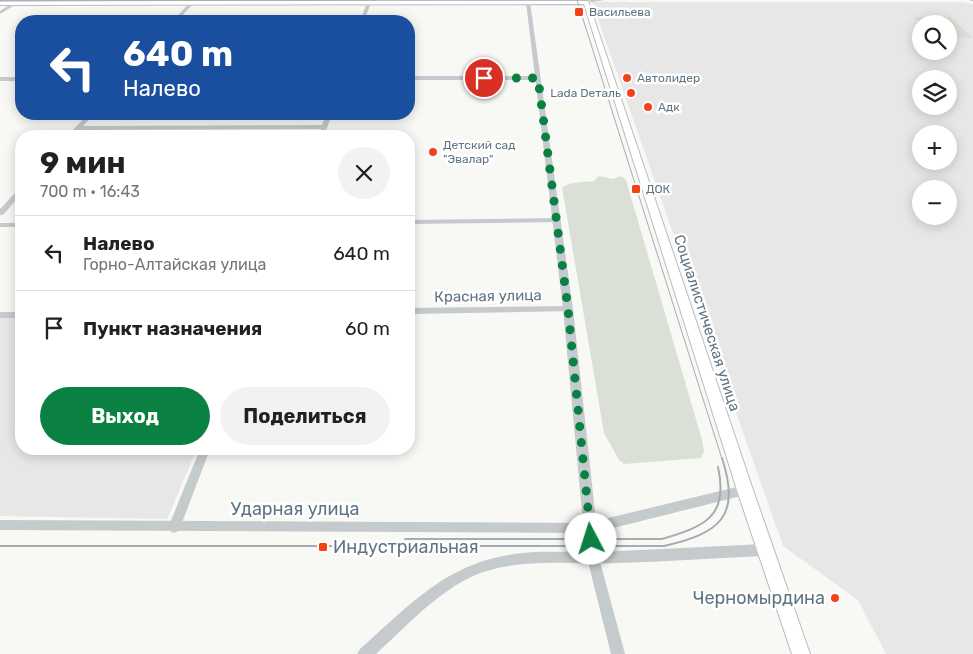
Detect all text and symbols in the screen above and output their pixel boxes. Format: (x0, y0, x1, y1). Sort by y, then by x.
place label: Васильева (589, 5, 651, 19)
marker: Васильева (573, 6, 585, 18)
map controls (912, 15, 957, 225)
button: search (912, 15, 957, 60)
text: 640 m (123, 33, 233, 75)
icon: left (40, 35, 105, 100)
pin (463, 57, 505, 99)
icon: arrive (470, 64, 498, 92)
button: layers (912, 70, 957, 115)
place label: Автолидер (637, 71, 700, 85)
marker: Автолидер (621, 72, 633, 84)
text: Налево (123, 75, 201, 102)
place label: Lada Dеталь (550, 86, 621, 100)
marker: Lada Dеталь (625, 87, 637, 99)
place label: Адк (658, 100, 680, 114)
marker: Адк (642, 101, 654, 113)
button: + (912, 125, 957, 170)
place label: Детский сад "Эвалар" (443, 138, 515, 166)
text: 9 мин (40, 145, 126, 181)
marker: Детский сад "Эвалар" (427, 146, 439, 158)
button: close (338, 147, 390, 199)
button: − (912, 180, 957, 225)
text: 700 m · 16:43 (40, 182, 140, 201)
place label: ДОК (646, 182, 671, 196)
marker: ДОК (630, 183, 642, 195)
text: Налево (83, 232, 155, 255)
street label: Социалистическая улица (670, 232, 744, 414)
icon: left (40, 239, 68, 267)
text: 640 m (333, 242, 390, 265)
text: Горно-Алтайская улица (83, 255, 266, 274)
street label: Красная улица (434, 286, 542, 306)
icon: arrive (40, 314, 68, 342)
text: Пункт назначения (83, 317, 262, 340)
text: 60 m (345, 317, 390, 340)
button: Выход (40, 387, 210, 445)
button: Поделиться (220, 387, 390, 445)
street label: Ударная улица (231, 498, 359, 520)
position arrow (564, 512, 616, 564)
place label: Индустриальная (333, 536, 479, 558)
marker: Индустриальная (317, 541, 329, 553)
place label: Черномырдина (693, 587, 825, 609)
marker: Черномырдина (829, 592, 841, 604)

